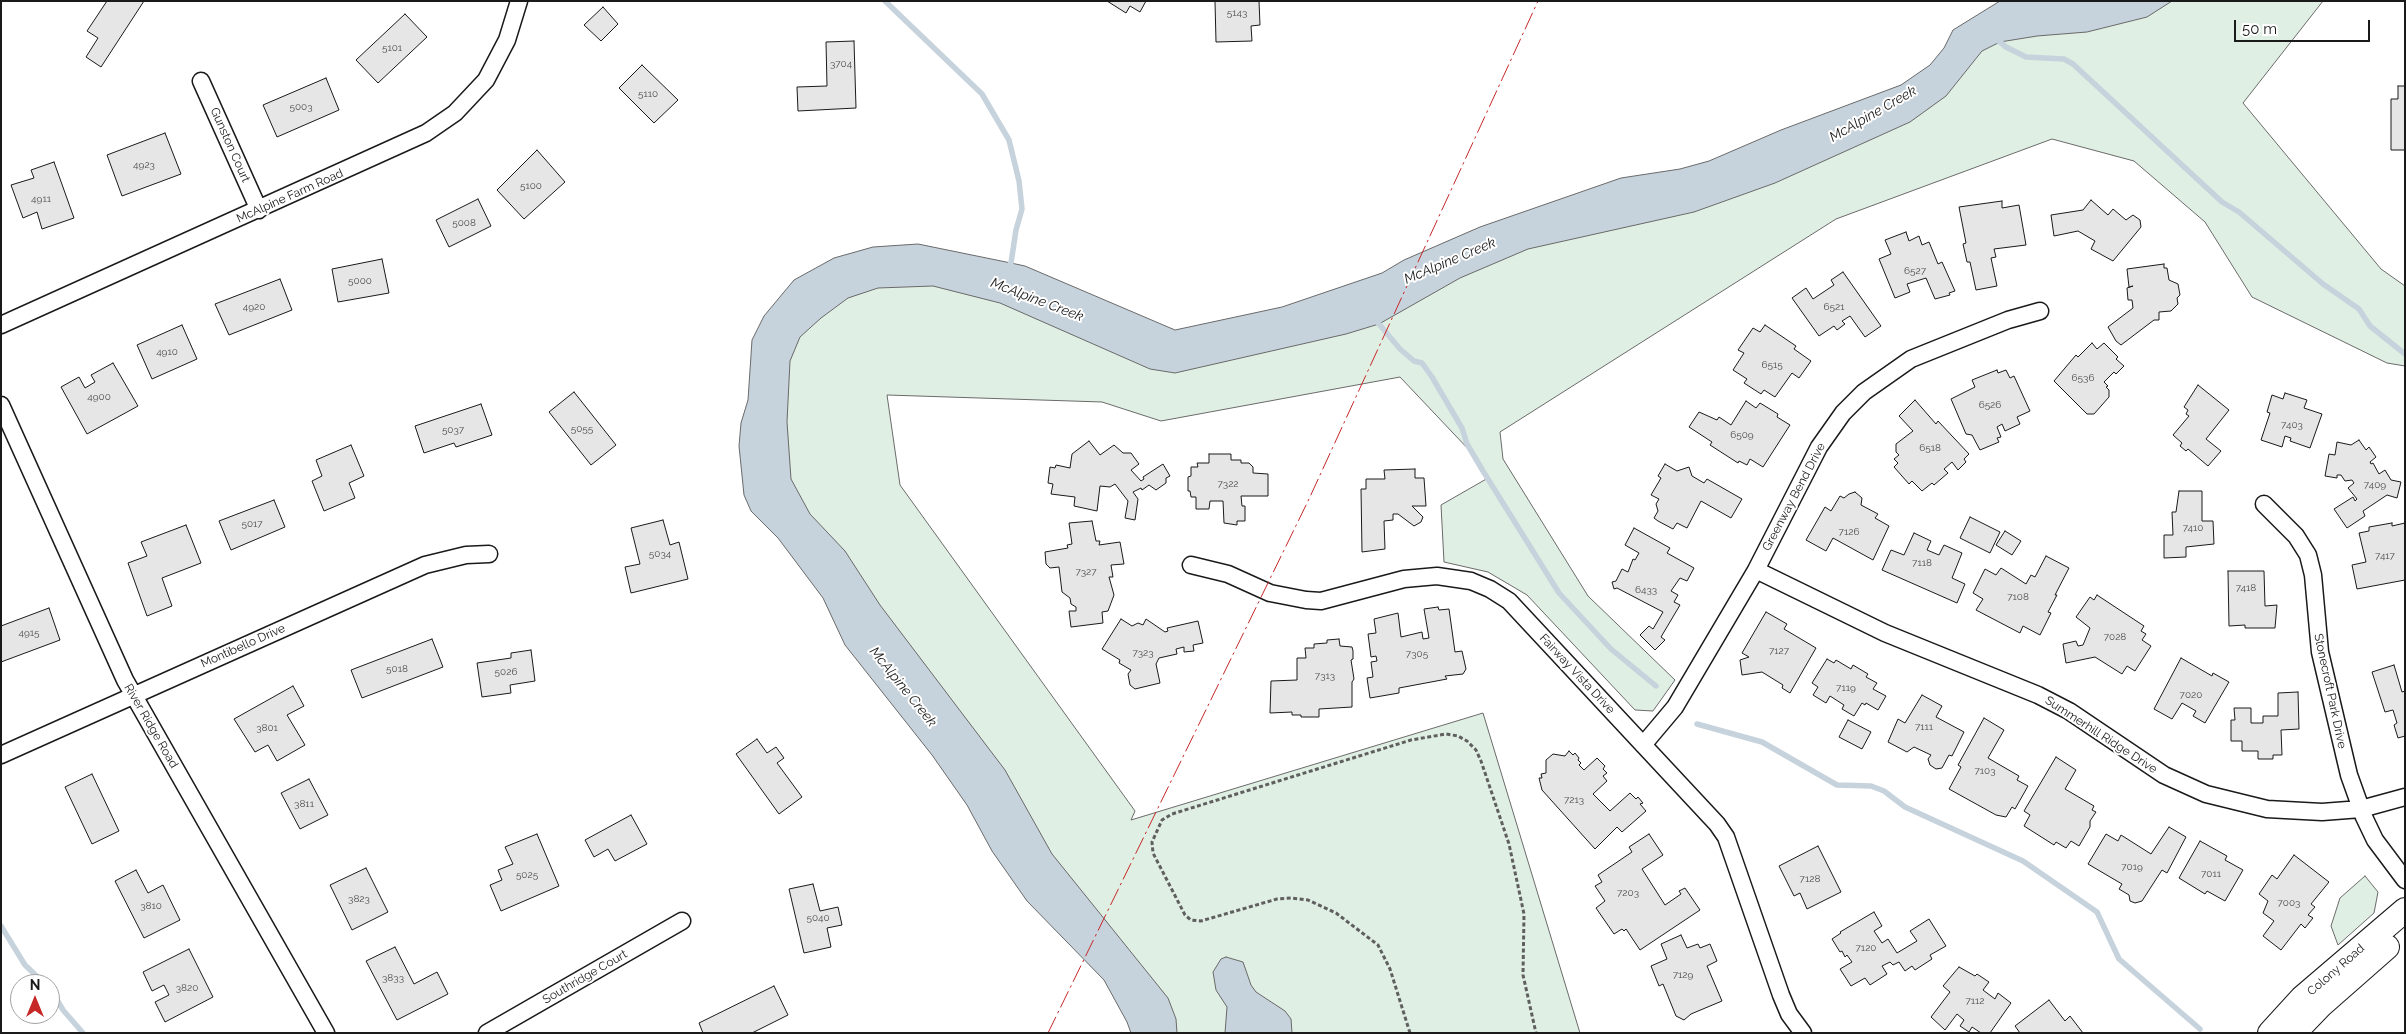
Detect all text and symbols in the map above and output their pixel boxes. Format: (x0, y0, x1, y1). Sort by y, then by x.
house number: 5143 (1227, 7, 1247, 19)
scale bar (2236, 10, 2372, 42)
text: 50 m (2242, 20, 2277, 38)
house number: 5101 (382, 42, 402, 54)
house number: 3704 (830, 58, 852, 70)
water label: McAlpine Creek (1826, 82, 1920, 146)
house number: 5110 (638, 88, 658, 100)
house number: 5003 (289, 101, 313, 113)
street label: Gunston Court (207, 105, 253, 185)
house number: 4923 (133, 159, 155, 171)
street label: McAlpine Farm Road (234, 166, 346, 226)
house number: 5100 (520, 180, 542, 192)
house number: 4911 (31, 193, 51, 205)
house number: 5008 (452, 217, 476, 229)
water label: McAlpine Creek (1402, 234, 1498, 288)
house number: 6527 (1904, 265, 1926, 277)
house number: 5000 (348, 275, 372, 287)
water label: McAlpine Creek (988, 275, 1086, 325)
house number: 4920 (243, 301, 265, 313)
house number: 6521 (1824, 301, 1844, 313)
house number: 4910 (156, 346, 178, 358)
house number: 6515 (1761, 359, 1783, 371)
house number: 6536 (2072, 372, 2094, 384)
house number: 4900 (87, 391, 111, 403)
house number: 6526 (1979, 399, 2001, 411)
house number: 7403 (2281, 419, 2303, 431)
house number: 5055 (571, 423, 593, 435)
house number: 5037 (442, 424, 464, 436)
house number: 6509 (1730, 429, 1754, 441)
street label: Greenway Bend Drive (1759, 441, 1829, 553)
house number: 6518 (1919, 442, 1941, 454)
house number: 7322 (1217, 478, 1239, 490)
house number: 7409 (2364, 479, 2386, 491)
house number: 5017 (241, 518, 263, 530)
house number: 7410 (2183, 522, 2203, 534)
house number: 7126 (1839, 526, 1859, 538)
house number: 5034 (649, 548, 671, 560)
house number: 7417 (2375, 550, 2395, 562)
house number: 7118 (1912, 557, 1932, 569)
house number: 7327 (1075, 566, 1097, 578)
house number: 7418 (2236, 582, 2256, 594)
house number: 6433 (1635, 584, 1657, 596)
house number: 7108 (2007, 591, 2029, 603)
street label: Montibello Drive (199, 621, 287, 671)
house number: 4915 (18, 627, 40, 639)
street label: Fairway Vista Drive (1536, 631, 1618, 717)
house number: 7028 (2104, 631, 2126, 643)
street label: Stonecroft Park Drive (2311, 632, 2349, 750)
water label: McAlpine Creek (866, 644, 940, 730)
house number: 7127 (1769, 645, 1789, 657)
house number: 7323 (1132, 647, 1154, 659)
house number: 7305 (1406, 648, 1428, 660)
house number: 5018 (386, 663, 408, 675)
house number: 5026 (495, 666, 517, 678)
house number: 7313 (1315, 670, 1335, 682)
street label: River Ridge Road (121, 681, 181, 771)
house number: 7119 (1836, 682, 1856, 694)
house number: 7020 (2180, 689, 2202, 701)
street label: Summerhill Ridge Drive (2042, 693, 2160, 777)
house number: 7111 (1915, 721, 1933, 733)
house number: 3801 (256, 722, 278, 734)
house number: 7103 (1974, 765, 1996, 777)
house number: 7213 (1564, 794, 1584, 806)
house number: 3811 (294, 798, 314, 810)
house number: 7019 (2121, 861, 2143, 873)
house number: 7011 (2201, 868, 2221, 880)
house number: 5025 (516, 869, 538, 881)
house number: 7128 (1800, 873, 1820, 885)
house number: 7203 (1617, 887, 1639, 899)
house number: 3823 (348, 893, 370, 905)
house number: 7003 (2278, 897, 2300, 909)
house number: 3810 (140, 900, 162, 912)
house number: 5040 (806, 912, 830, 924)
street label: Colony Road (2304, 941, 2368, 999)
house number: 7120 (1856, 942, 1876, 954)
street label: Southridge Court (540, 947, 630, 1007)
house number: 7129 (1673, 969, 1693, 981)
house number: 3833 (382, 972, 404, 984)
north arrow (10, 974, 60, 1024)
text: N (30, 977, 40, 993)
house number: 3820 (176, 982, 198, 994)
house number: 7112 (1965, 995, 1985, 1007)

